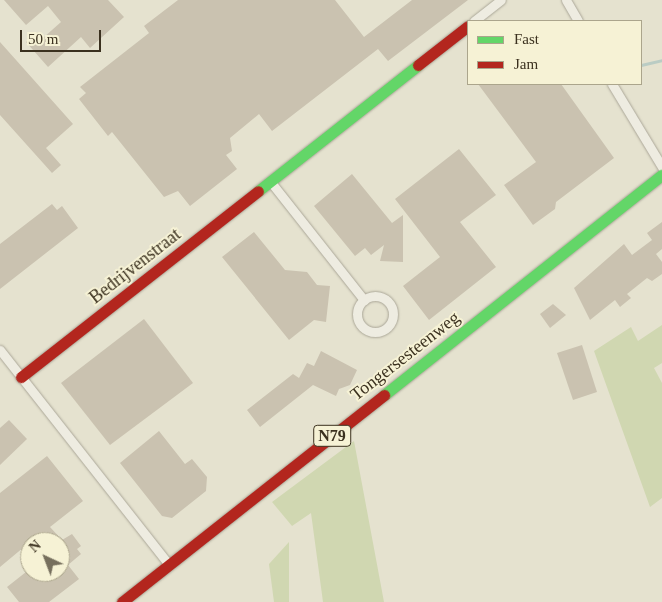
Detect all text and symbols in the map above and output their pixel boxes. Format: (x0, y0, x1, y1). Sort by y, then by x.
scale bar (22, 20, 104, 52)
legend (467, 20, 642, 85)
text: 50 m (28, 31, 58, 47)
text: Fast (514, 31, 539, 47)
text: Jam (514, 56, 538, 72)
street label: Bedrijvenstraat (85, 224, 185, 308)
street label: Tongersesteenweg (346, 307, 464, 405)
road number: N79 (312, 422, 352, 450)
north arrow (20, 532, 70, 582)
text: N (26, 537, 44, 555)

